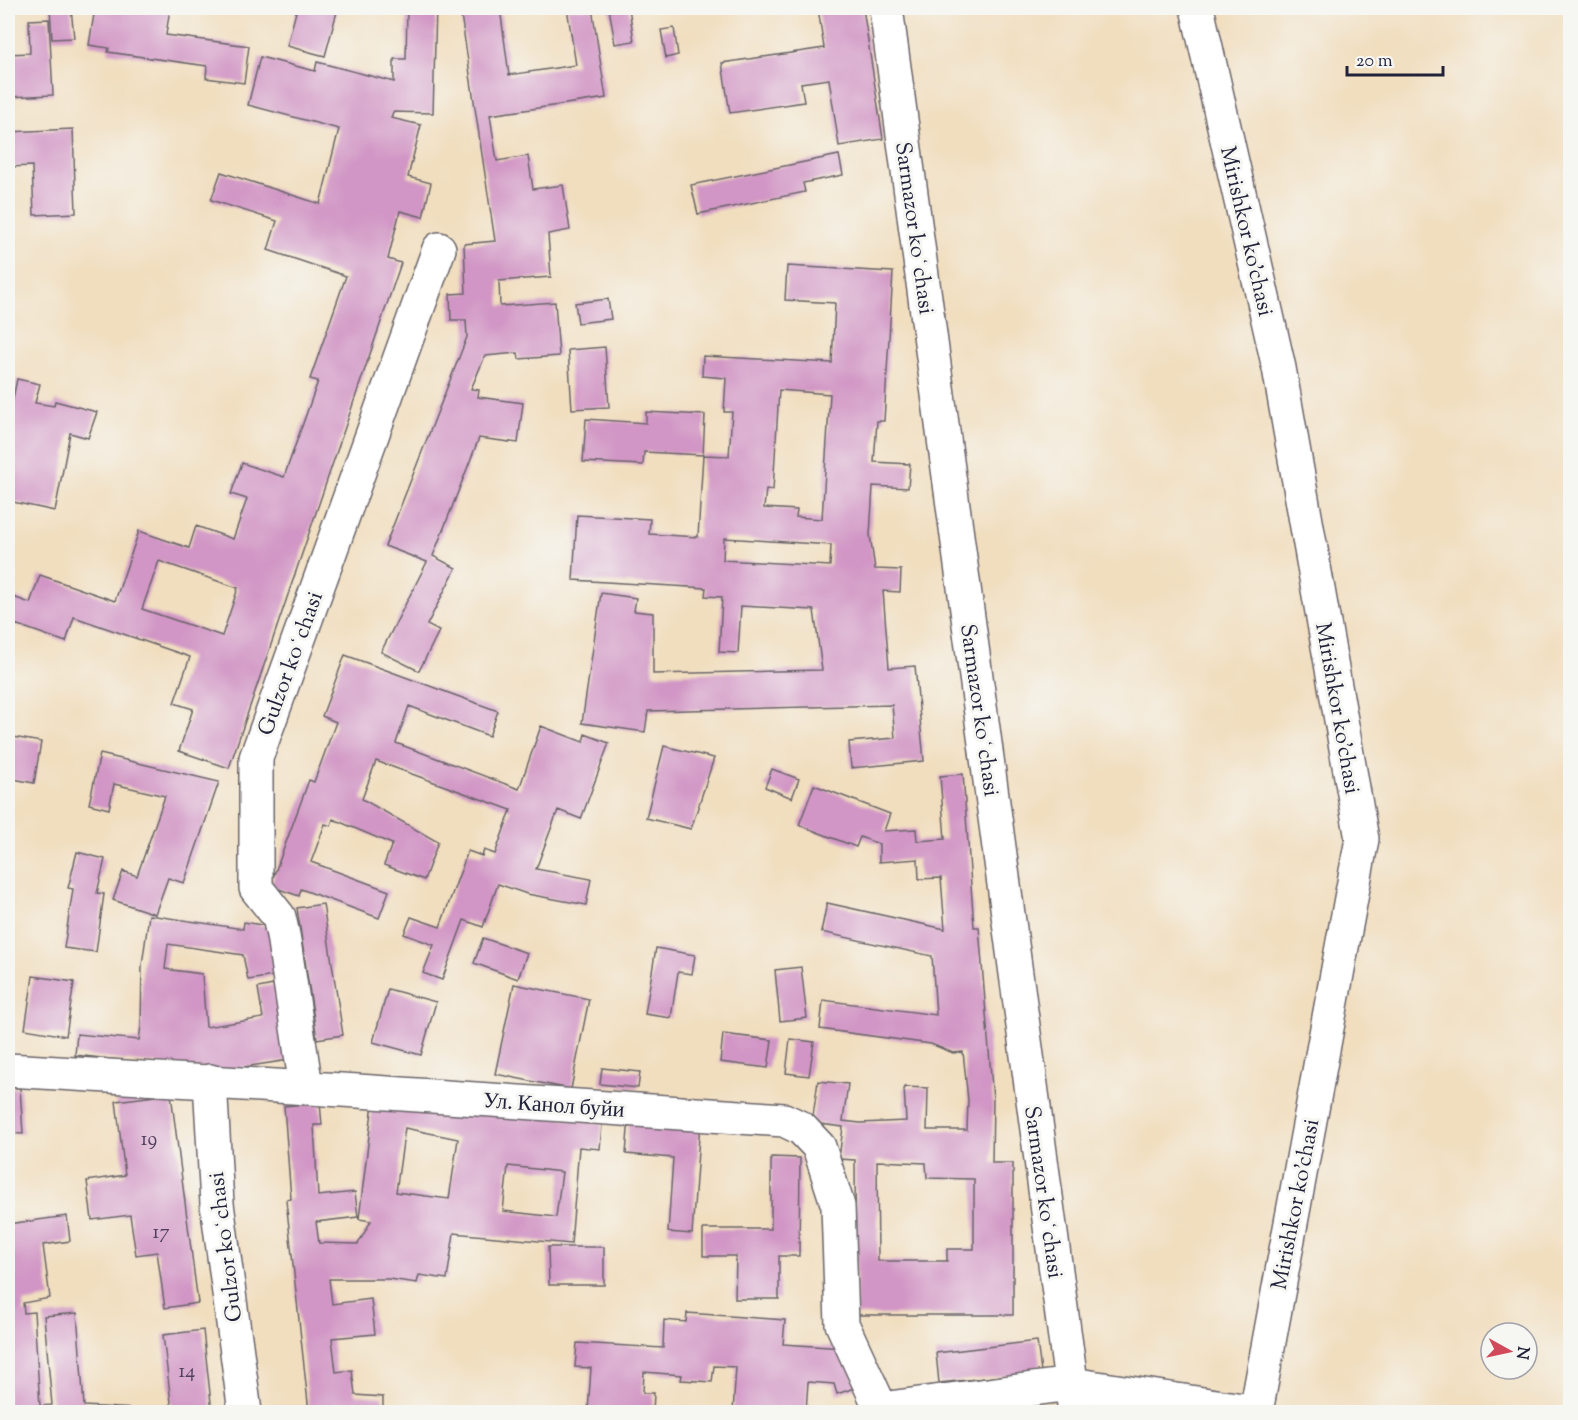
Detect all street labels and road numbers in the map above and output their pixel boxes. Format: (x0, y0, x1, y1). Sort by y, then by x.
street label: Sarmazor koʻchasi (885, 140, 941, 317)
street label: Mirishkor ko'chasi (1210, 144, 1280, 320)
street label: Gulzor koʻchasi (251, 588, 333, 741)
street label: Mirishkor ko'chasi (1305, 620, 1367, 797)
street label: Sarmazor koʻchasi (950, 622, 1006, 799)
street label: Ул. Канол буйи (482, 1086, 626, 1128)
street label: Sarmazor koʻchasi (1014, 1104, 1070, 1281)
street label: Mirishkor ko'chasi (1265, 1116, 1329, 1293)
street label: Gulzor koʻchasi (202, 1170, 252, 1324)

